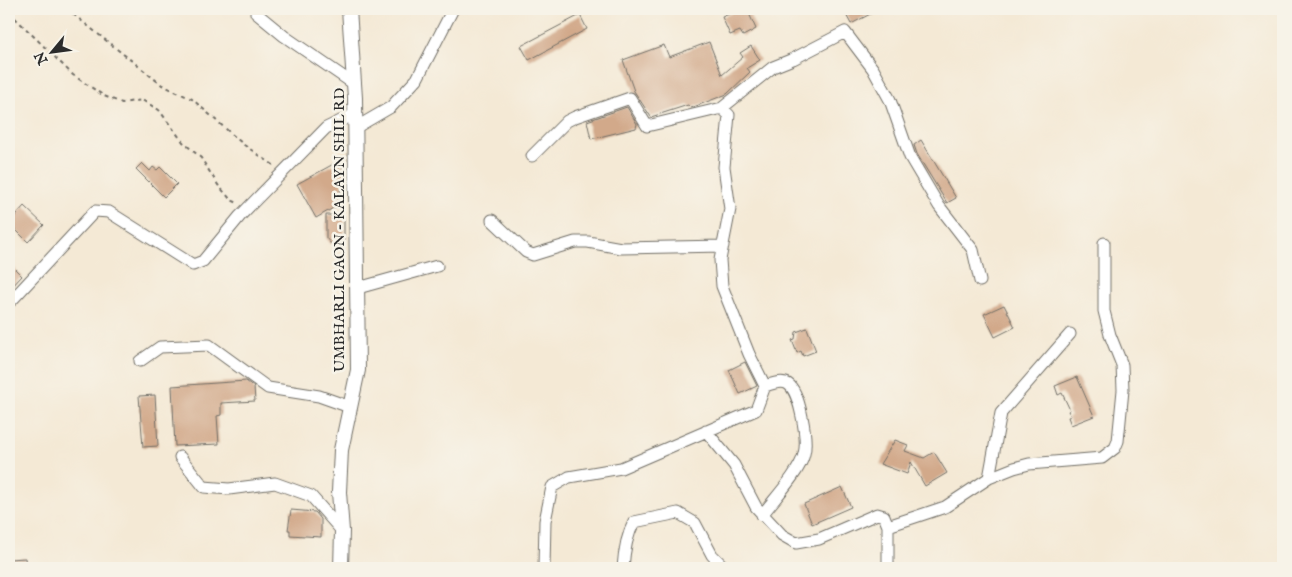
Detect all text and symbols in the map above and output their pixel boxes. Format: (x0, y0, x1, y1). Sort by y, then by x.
north arrow (28, 28, 78, 78)
text: N (31, 48, 53, 68)
street label: UMBHARLI GAON - KALAYN SHIL RD (330, 88, 349, 372)

